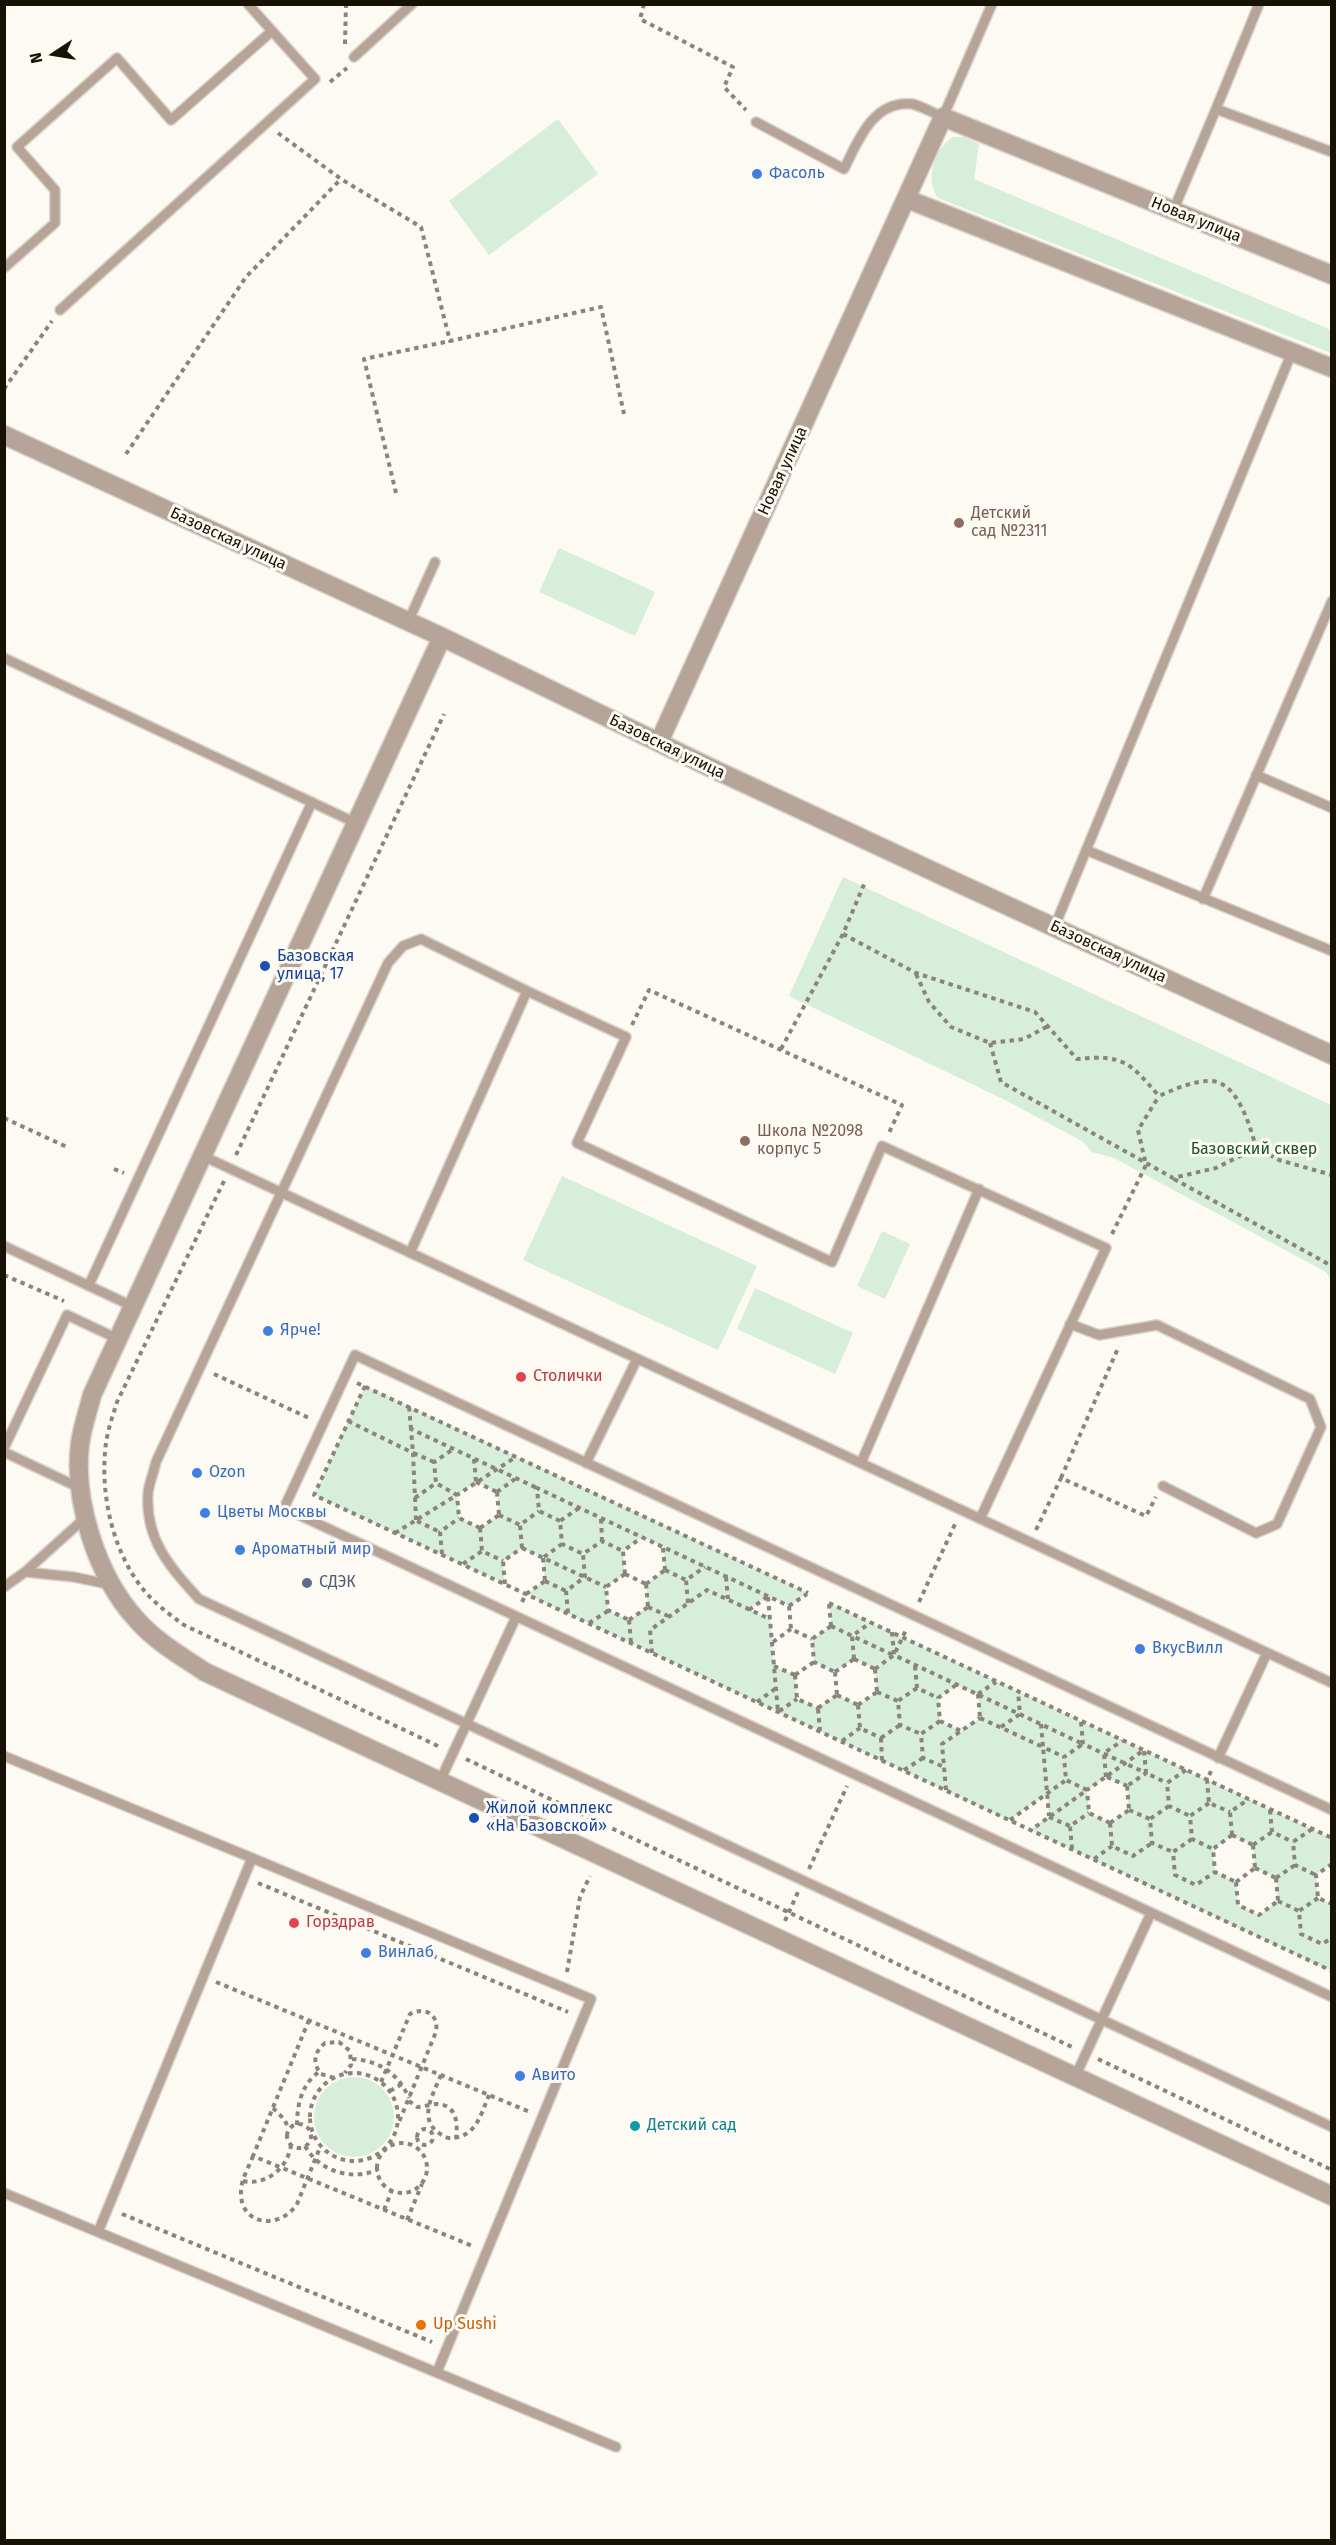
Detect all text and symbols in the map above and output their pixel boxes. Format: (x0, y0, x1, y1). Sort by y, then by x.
north arrow (24, 24, 84, 84)
text: N (26, 51, 46, 65)
place label: Фасоль (769, 164, 825, 184)
marker: Фасоль (750, 167, 764, 181)
street label: Новая улица (1148, 193, 1244, 247)
street label: Новая улица (754, 424, 812, 518)
street label: Базовская улица (167, 504, 289, 574)
place label: Детский сад №2311 (971, 504, 1047, 542)
marker: Детский сад №2311 (952, 516, 966, 530)
street label: Базовская улица (606, 711, 728, 783)
street label: Базовская улица (1047, 917, 1169, 987)
place label: Базовская улица, 17 (277, 947, 354, 985)
marker: Базовская улица, 17 (258, 959, 272, 973)
place label: Школа №2098 корпус 5 (757, 1122, 863, 1160)
marker: Школа №2098 корпус 5 (738, 1134, 752, 1148)
park label: Базовский сквер (1191, 1140, 1317, 1160)
place label: Ярче! (280, 1321, 321, 1341)
marker: Ярче! (261, 1324, 275, 1338)
place label: Столички (533, 1367, 603, 1387)
marker: Столички (514, 1370, 528, 1384)
place label: Ozon (209, 1463, 246, 1483)
marker: Ozon (190, 1466, 204, 1480)
place label: Цветы Москвы (217, 1503, 327, 1523)
marker: Цветы Москвы (198, 1506, 212, 1520)
place label: Ароматный мир (252, 1540, 371, 1560)
marker: Ароматный мир (233, 1543, 247, 1557)
place label: СДЭК (319, 1573, 356, 1593)
marker: СДЭК (300, 1576, 314, 1590)
place label: ВкусВилл (1152, 1639, 1223, 1659)
marker: ВкусВилл (1133, 1642, 1147, 1656)
place label: Жилой комплекс «На Базовской» (486, 1799, 613, 1837)
marker: Жилой комплекс «На Базовской» (467, 1811, 481, 1825)
place label: Горздрав (306, 1913, 375, 1933)
marker: Горздрав (287, 1916, 301, 1930)
place label: Винлаб (378, 1943, 434, 1963)
marker: Винлаб (359, 1946, 373, 1960)
place label: Авито (532, 2066, 576, 2086)
marker: Авито (513, 2069, 527, 2083)
place label: Детский сад (647, 2116, 736, 2136)
marker: Детский сад (628, 2119, 642, 2133)
place label: Up Sushi (433, 2315, 497, 2335)
marker: Up Sushi (414, 2318, 428, 2332)

